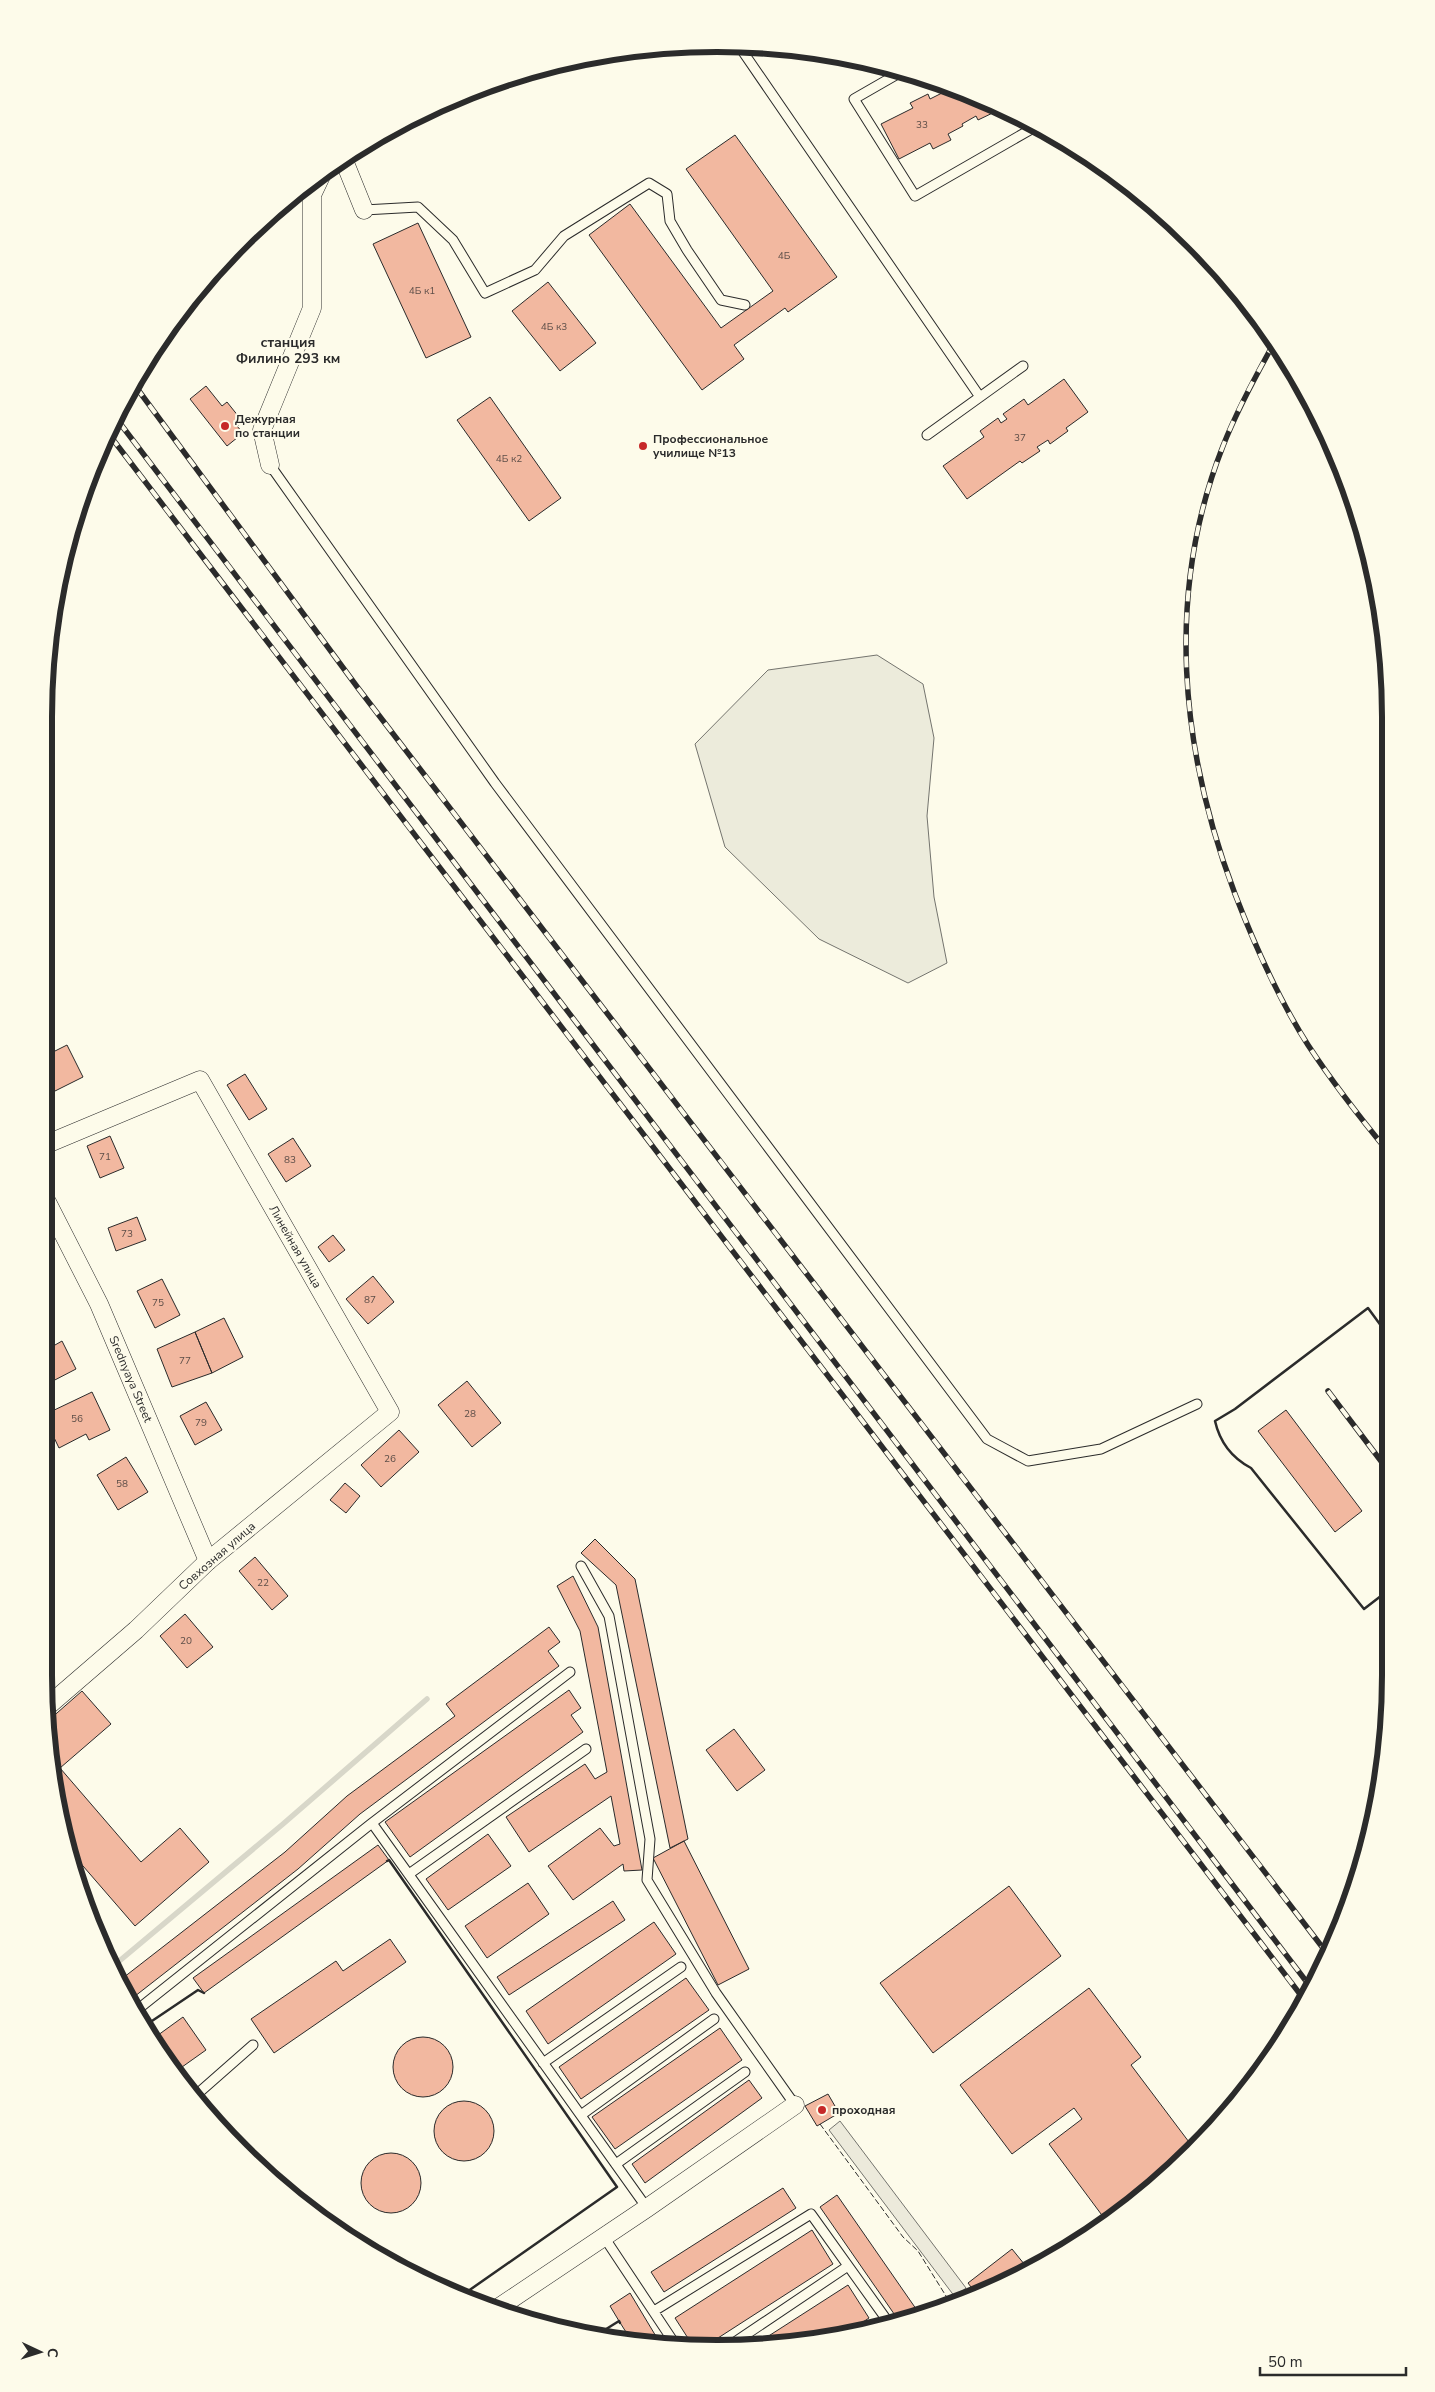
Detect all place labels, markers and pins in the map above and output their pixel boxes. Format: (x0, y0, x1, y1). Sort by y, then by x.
place label: Дежурная по станции (235, 411, 300, 441)
marker: Дежурная по станции (219, 420, 231, 432)
place label: Профессиональное училище №13 (653, 431, 769, 461)
marker: Профессиональное училище №13 (637, 440, 649, 452)
place label: проходная (832, 2102, 895, 2118)
marker: проходная (816, 2104, 828, 2116)

